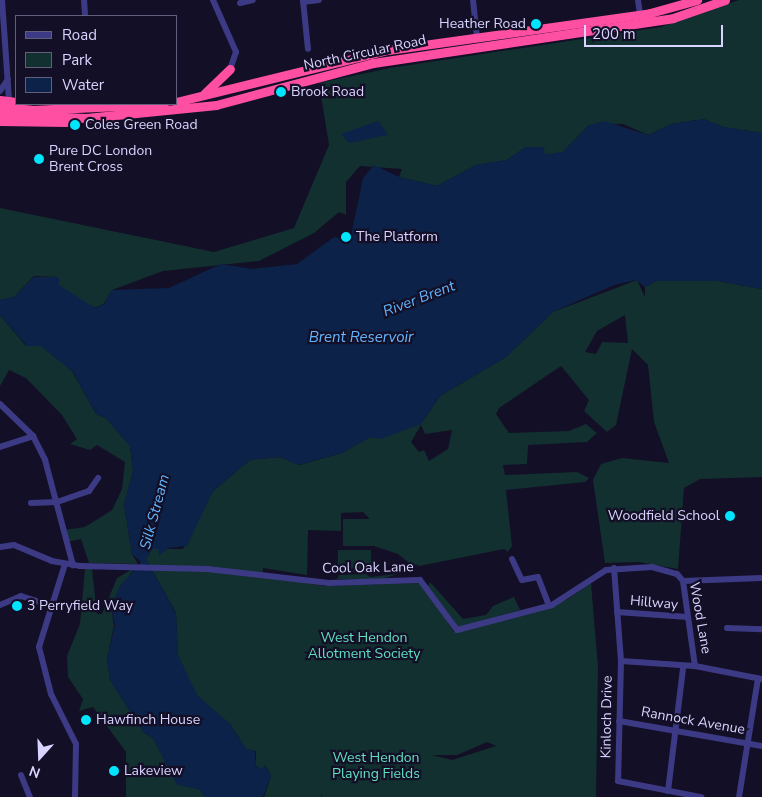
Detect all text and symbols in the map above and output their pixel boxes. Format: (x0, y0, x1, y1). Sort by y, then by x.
legend (15, 15, 178, 105)
scale bar (587, 15, 726, 47)
place label: Heather Road (439, 16, 526, 32)
marker: Heather Road (530, 18, 542, 30)
text: 200 m (592, 24, 636, 44)
text: Road (62, 25, 97, 45)
street label: North Circular Road (302, 32, 428, 74)
text: Park (62, 50, 92, 70)
text: Water (62, 75, 104, 95)
place label: Brook Road (291, 84, 364, 100)
marker: Brook Road (275, 86, 287, 98)
place label: Coles Green Road (85, 117, 198, 133)
marker: Coles Green Road (69, 119, 81, 131)
place label: Pure DC London Brent Cross (49, 143, 152, 176)
marker: Pure DC London Brent Cross (33, 153, 45, 165)
place label: The Platform (356, 229, 438, 245)
marker: The Platform (340, 231, 352, 243)
water label: River Brent (381, 277, 457, 321)
water label: Brent Reservoir (309, 329, 413, 347)
water label: Silk Stream (136, 472, 174, 552)
place label: Woodfield School (608, 508, 720, 524)
marker: Woodfield School (724, 510, 736, 522)
street label: Cool Oak Lane (322, 559, 414, 577)
street label: Wood Lane (685, 581, 715, 655)
street label: Hillway (629, 593, 679, 613)
place label: 3 Perryfield Way (27, 598, 133, 614)
marker: 3 Perryfield Way (11, 600, 23, 612)
park label: West Hendon Allotment Society (308, 630, 420, 662)
street label: Kinloch Drive (598, 675, 616, 759)
street label: Rannock Avenue (640, 704, 746, 738)
place label: Hawfinch House (96, 712, 200, 728)
marker: Hawfinch House (80, 714, 92, 726)
north arrow (15, 732, 65, 782)
park label: West Hendon Playing Fields (332, 750, 420, 782)
text: N (27, 761, 43, 782)
place label: Lakeview (124, 763, 183, 779)
marker: Lakeview (108, 765, 120, 777)

